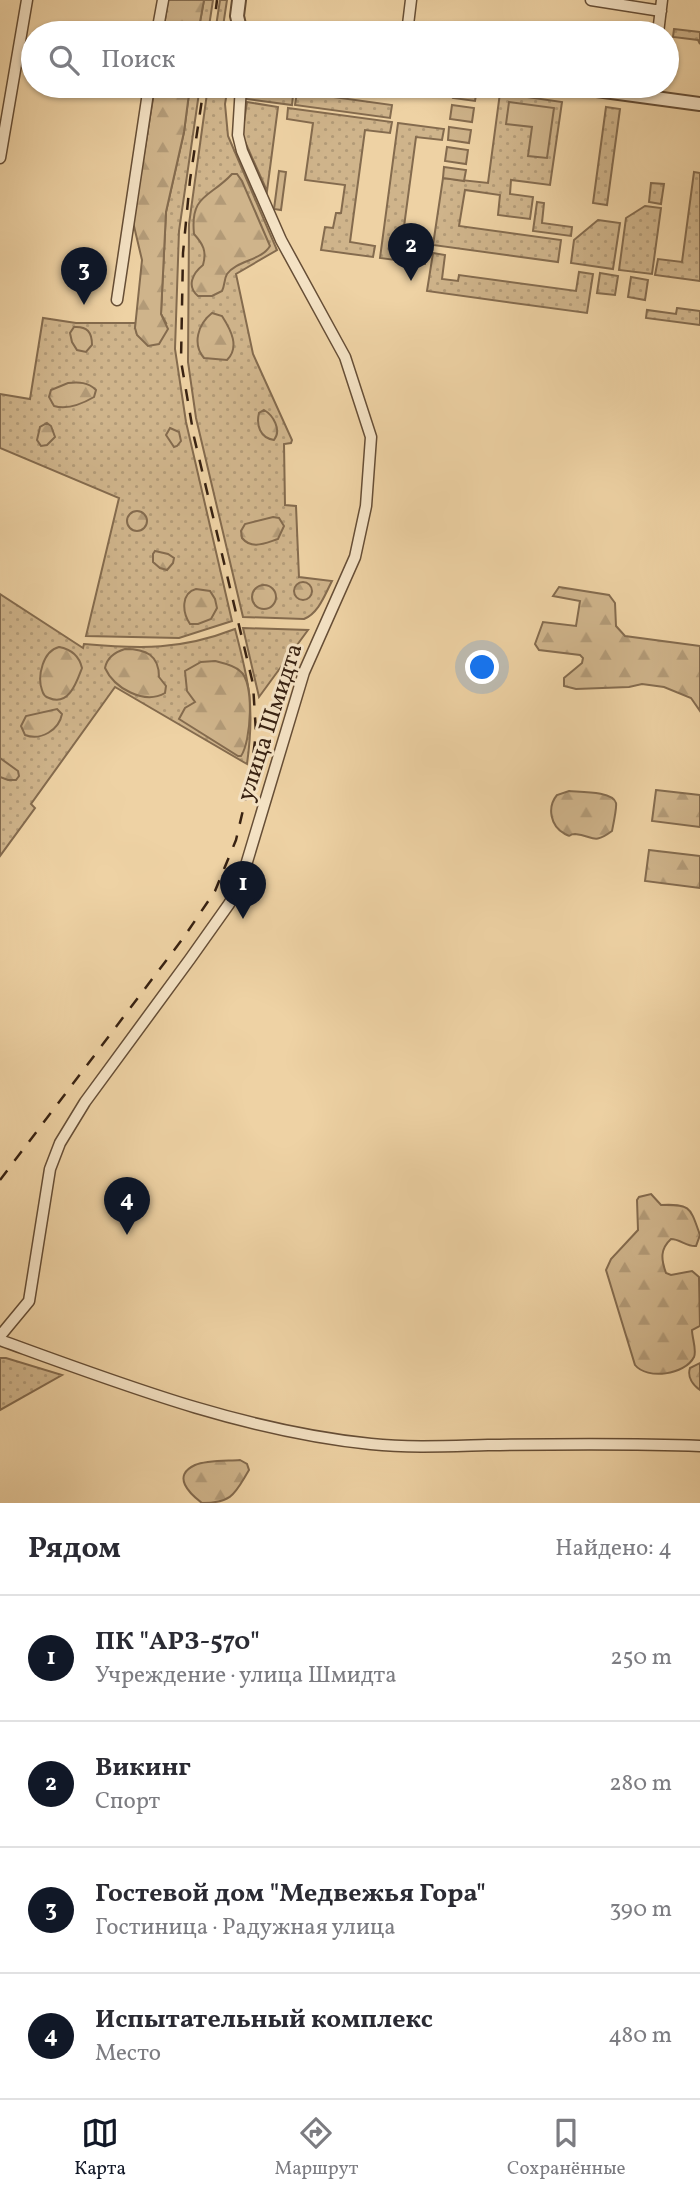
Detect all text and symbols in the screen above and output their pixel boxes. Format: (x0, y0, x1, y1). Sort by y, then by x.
search box (21, 21, 679, 98)
icon: search (45, 41, 83, 79)
text: Поиск (101, 42, 175, 78)
pin: 2 (388, 223, 434, 281)
pin: 3 (61, 247, 107, 305)
street label: улица Шмидта (229, 639, 312, 806)
your location (465, 650, 499, 684)
pin: 1 (220, 861, 266, 919)
pin: 4 (104, 1177, 150, 1235)
text: Рядом (28, 1528, 121, 1570)
text: Найдено: 4 (555, 1533, 672, 1565)
text: ПК "АРЗ-570" (95, 1624, 260, 1660)
text: 1 (46, 1642, 56, 1674)
text: 250 m (610, 1642, 672, 1674)
text: Учреждение · улица Шмидта (95, 1660, 397, 1692)
text: Викинг (95, 1750, 191, 1786)
text: 2 (45, 1768, 57, 1800)
text: 280 m (609, 1768, 672, 1800)
text: Спорт (95, 1786, 160, 1818)
text: Гостевой дом "Медвежья Гора" (95, 1876, 486, 1912)
text: 3 (45, 1894, 57, 1926)
text: 390 m (609, 1894, 672, 1926)
text: Гостиница · Радужная улица (95, 1912, 396, 1944)
text: Испытательный комплекс (95, 2002, 433, 2038)
text: 4 (44, 2020, 58, 2052)
text: 480 m (608, 2020, 672, 2052)
text: Место (95, 2038, 161, 2070)
tab: Карта (74, 2114, 126, 2182)
tab: Маршрут (275, 2114, 358, 2182)
tab: Сохранённые (507, 2114, 626, 2182)

